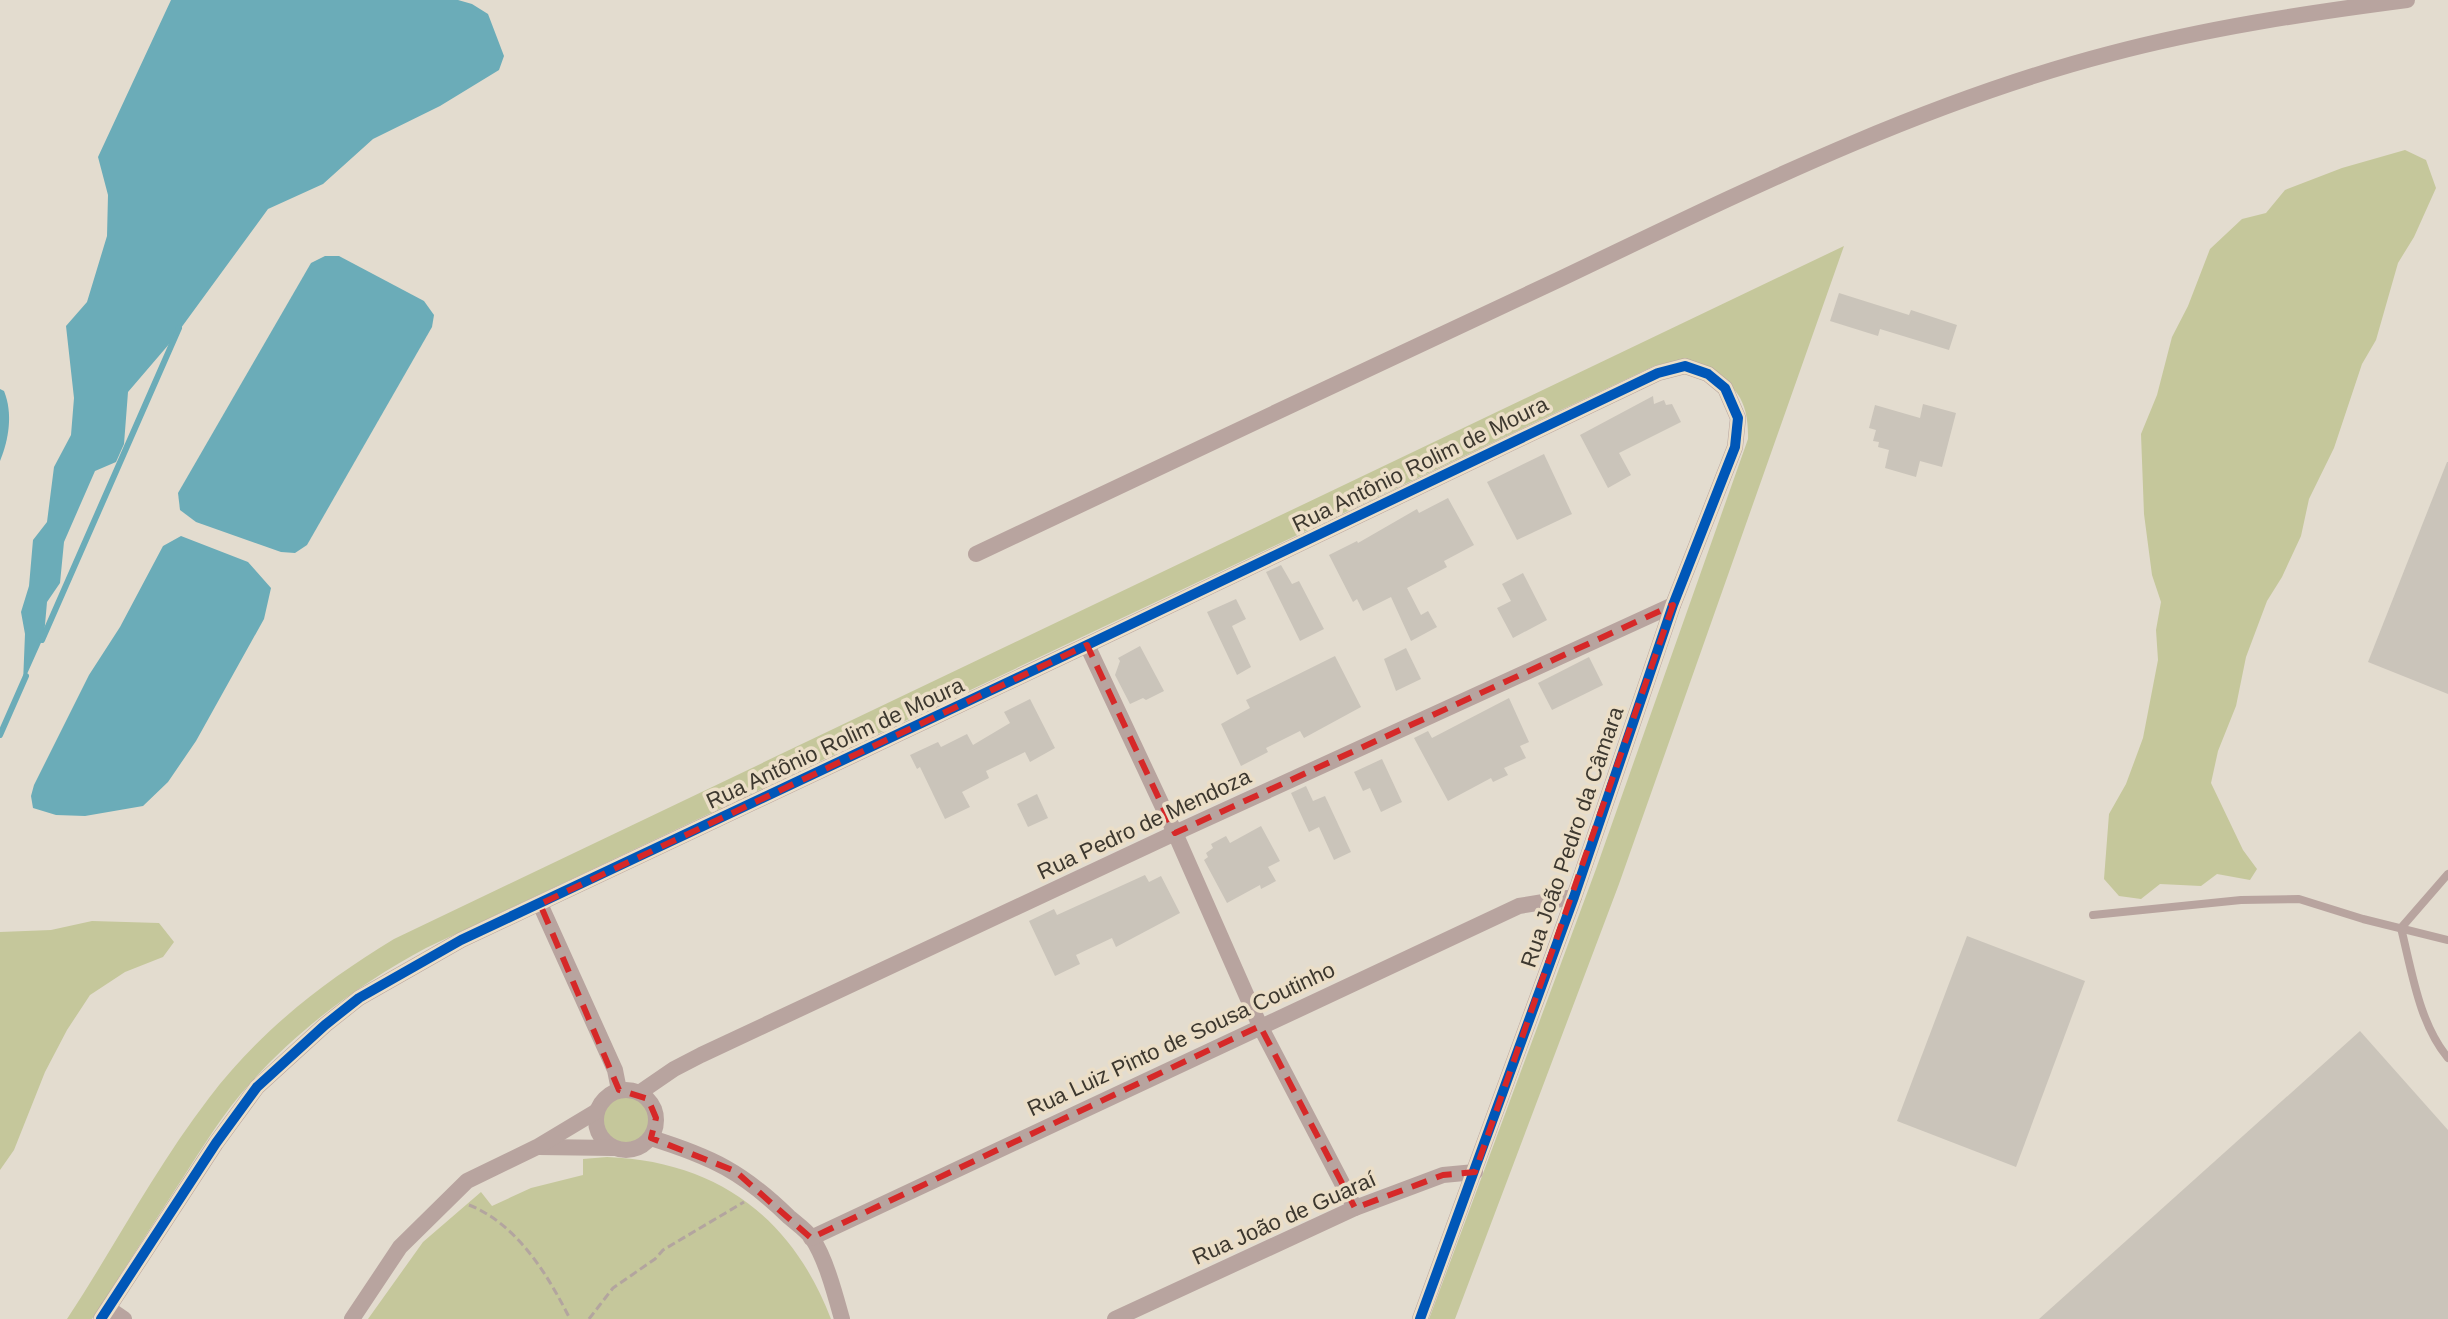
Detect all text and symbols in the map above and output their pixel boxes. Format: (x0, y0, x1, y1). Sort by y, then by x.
street label: Rua Antônio Rolim de Moura (1288, 391, 1553, 537)
street label: Rua Antônio Rolim de Moura (702, 672, 968, 814)
street label: Rua João Pedro da Câmara (1516, 703, 1629, 971)
street label: Rua Pedro de Mendoza (1033, 763, 1255, 884)
street label: Rua Luiz Pinto de Sousa Coutinho (1023, 957, 1339, 1121)
street label: Rua João de Guaraí (1188, 1166, 1380, 1270)

